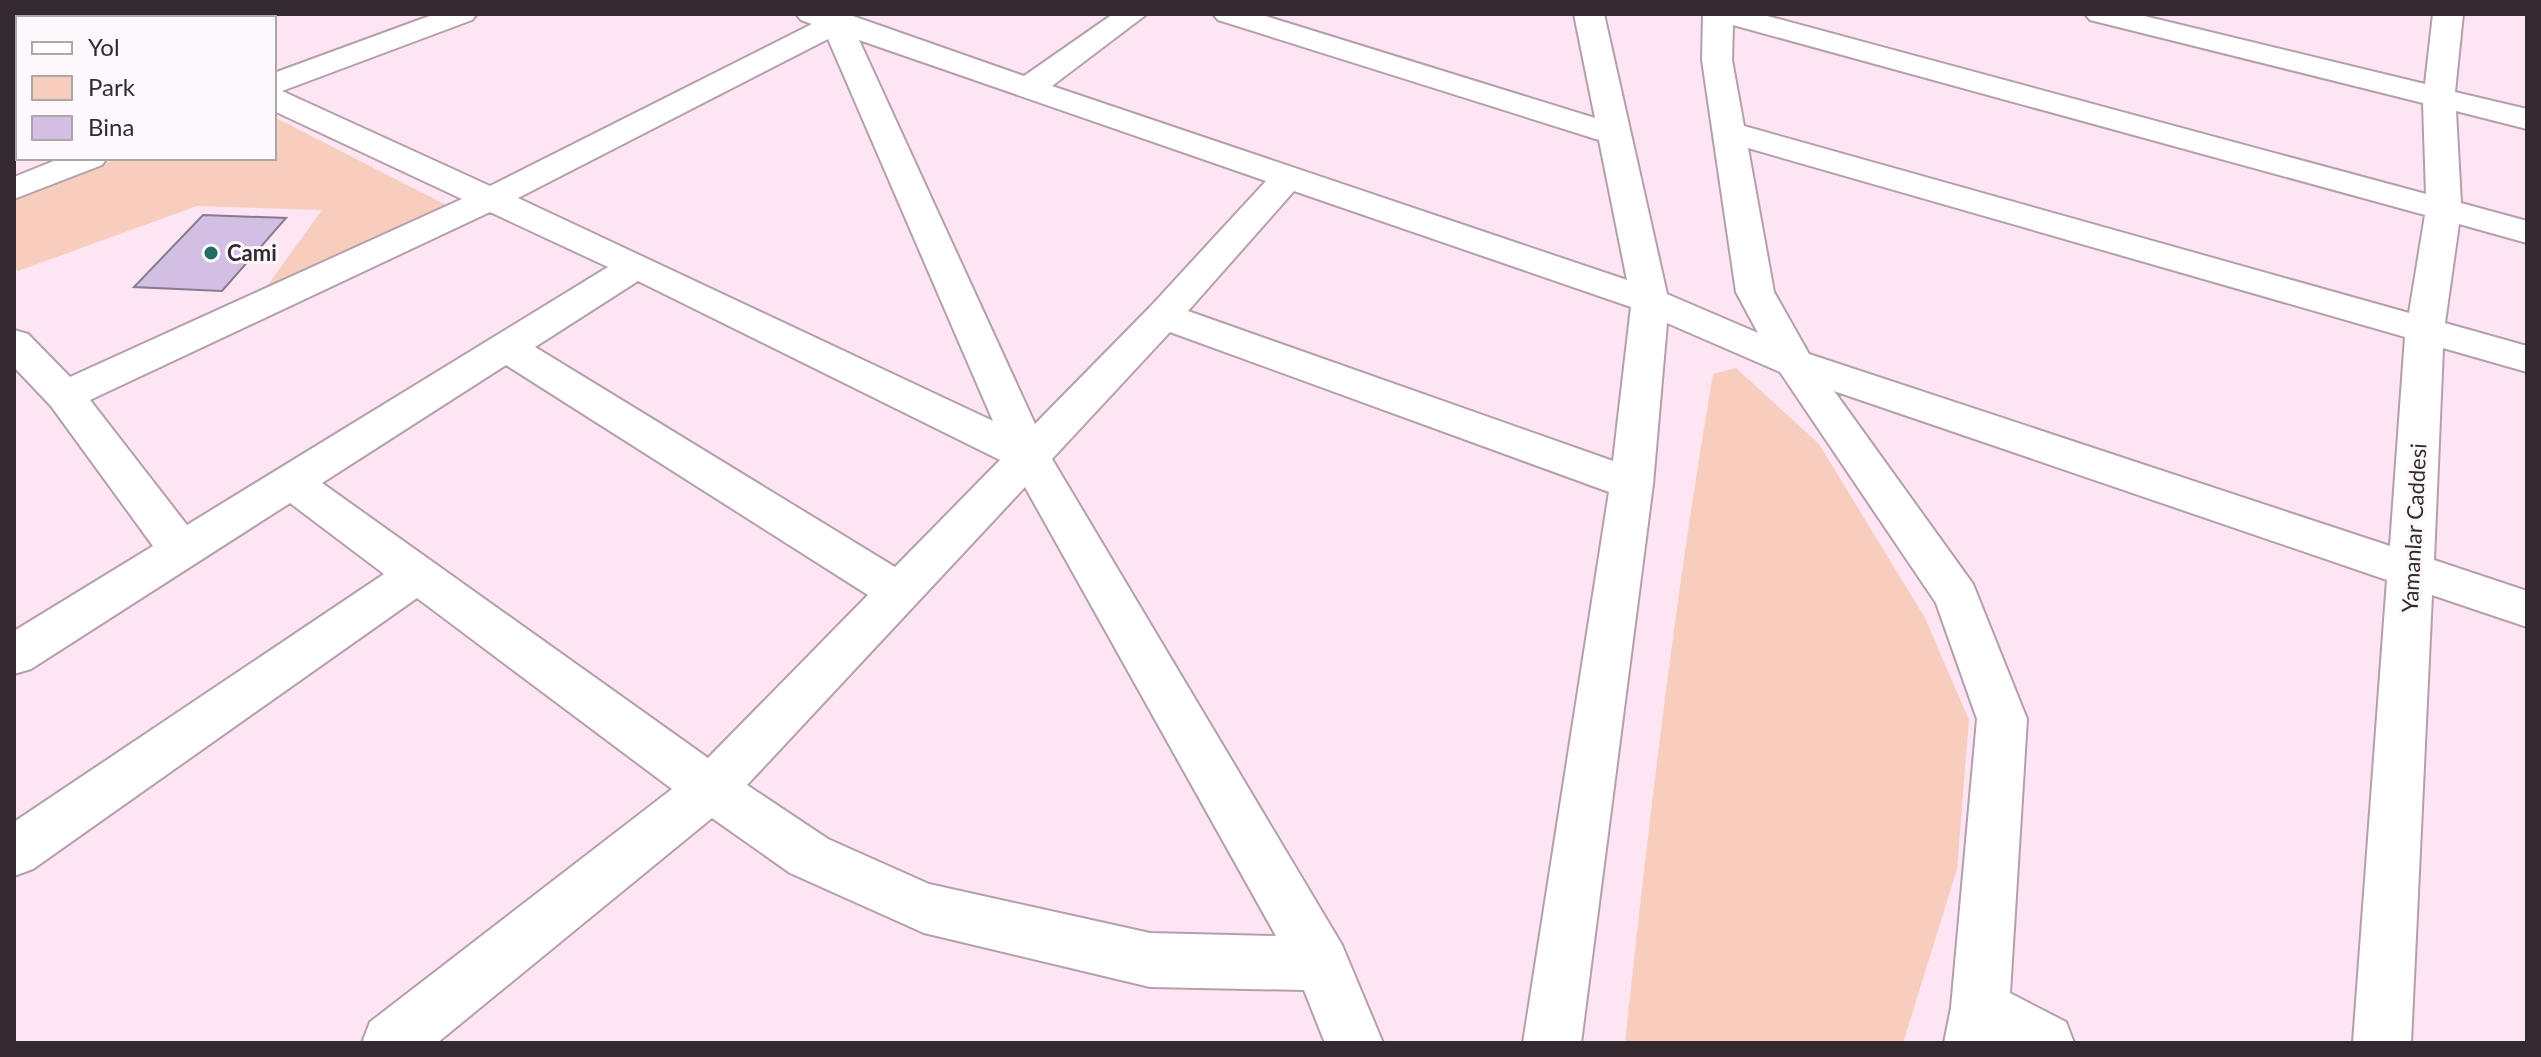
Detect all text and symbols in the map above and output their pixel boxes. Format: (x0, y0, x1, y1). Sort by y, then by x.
legend (16, 16, 276, 160)
text: Yol (88, 32, 120, 61)
text: Park (88, 72, 136, 101)
text: Bina (88, 112, 134, 141)
place label: Cami (227, 239, 277, 266)
marker: Cami (202, 244, 220, 262)
street label: Yamanlar Caddesi (2396, 443, 2431, 613)

